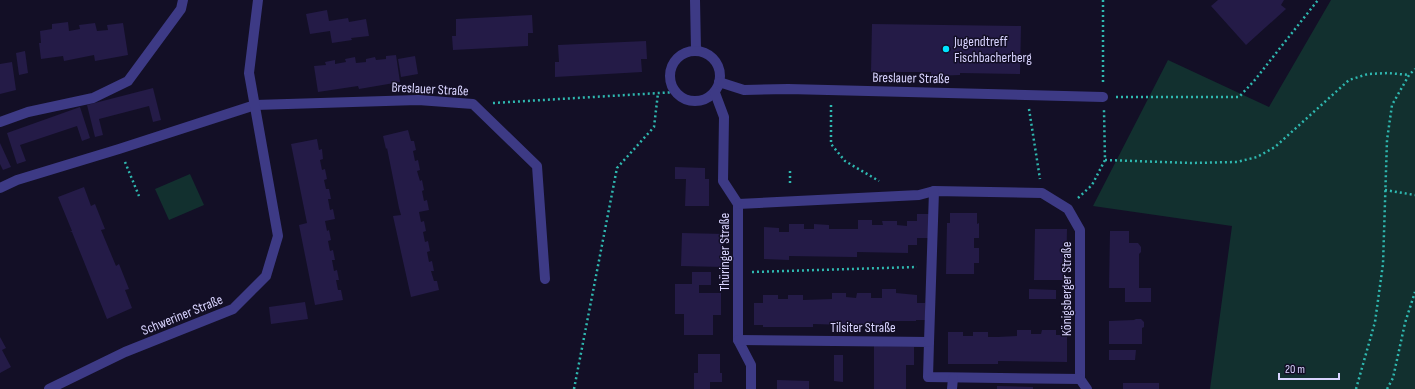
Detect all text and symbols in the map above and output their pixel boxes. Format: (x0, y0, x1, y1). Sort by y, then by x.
place label: Jugendtreff Fischbacherberg (953, 33, 1032, 66)
marker: Jugendtreff Fischbacherberg (941, 44, 951, 54)
street label: Breslauer Straße (872, 69, 950, 87)
street label: Breslauer Straße (391, 78, 469, 100)
street label: Thüringer Straße (716, 213, 733, 291)
street label: Königsberger Straße (1058, 242, 1075, 336)
street label: Schweriner Straße (139, 291, 225, 339)
street label: Tilsiter Straße (830, 319, 896, 336)
scale bar (1279, 355, 1339, 381)
text: 20 m (1285, 362, 1305, 377)

